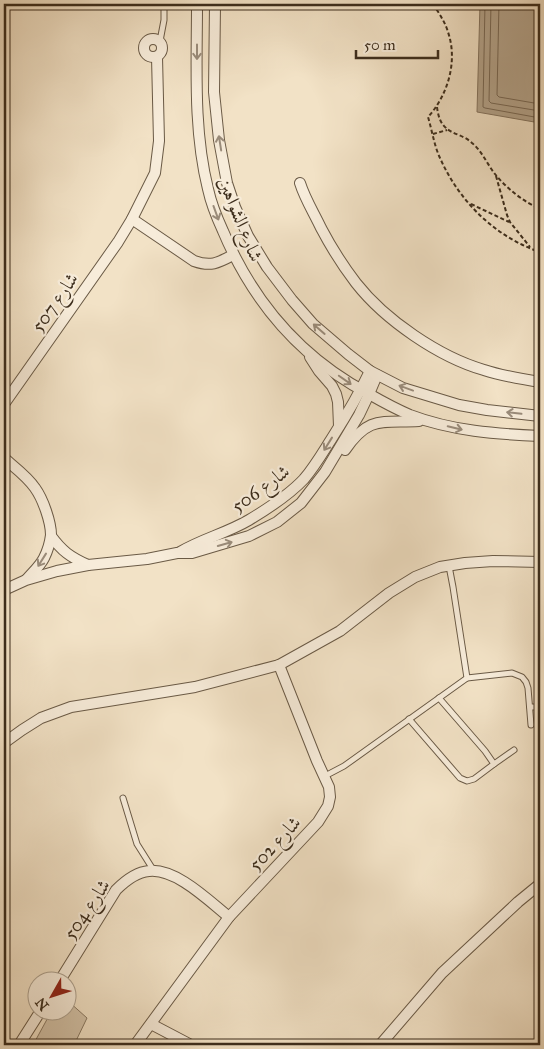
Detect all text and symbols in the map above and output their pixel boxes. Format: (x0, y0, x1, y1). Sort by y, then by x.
scale bar (356, 28, 439, 60)
text: 50 m (364, 36, 396, 54)
one-way arrow (192, 44, 202, 60)
one-way arrow (214, 136, 224, 152)
street label: شارع الشواهين (209, 174, 268, 266)
one-way arrow (212, 205, 221, 220)
street label: شارع 507 (26, 268, 86, 339)
one-way arrow (313, 324, 326, 335)
one-way arrow (337, 375, 351, 385)
one-way arrow (399, 383, 414, 392)
one-way arrow (506, 408, 522, 418)
one-way arrow (446, 424, 462, 433)
one-way arrow (323, 436, 333, 450)
street label: شارع 506 (227, 459, 296, 521)
one-way arrow (216, 539, 232, 548)
one-way arrow (36, 552, 46, 566)
street label: شارع 502 (243, 811, 308, 878)
street label: شارع 504 (58, 875, 118, 946)
north arrow (28, 972, 78, 1022)
text: N (32, 994, 53, 1014)

